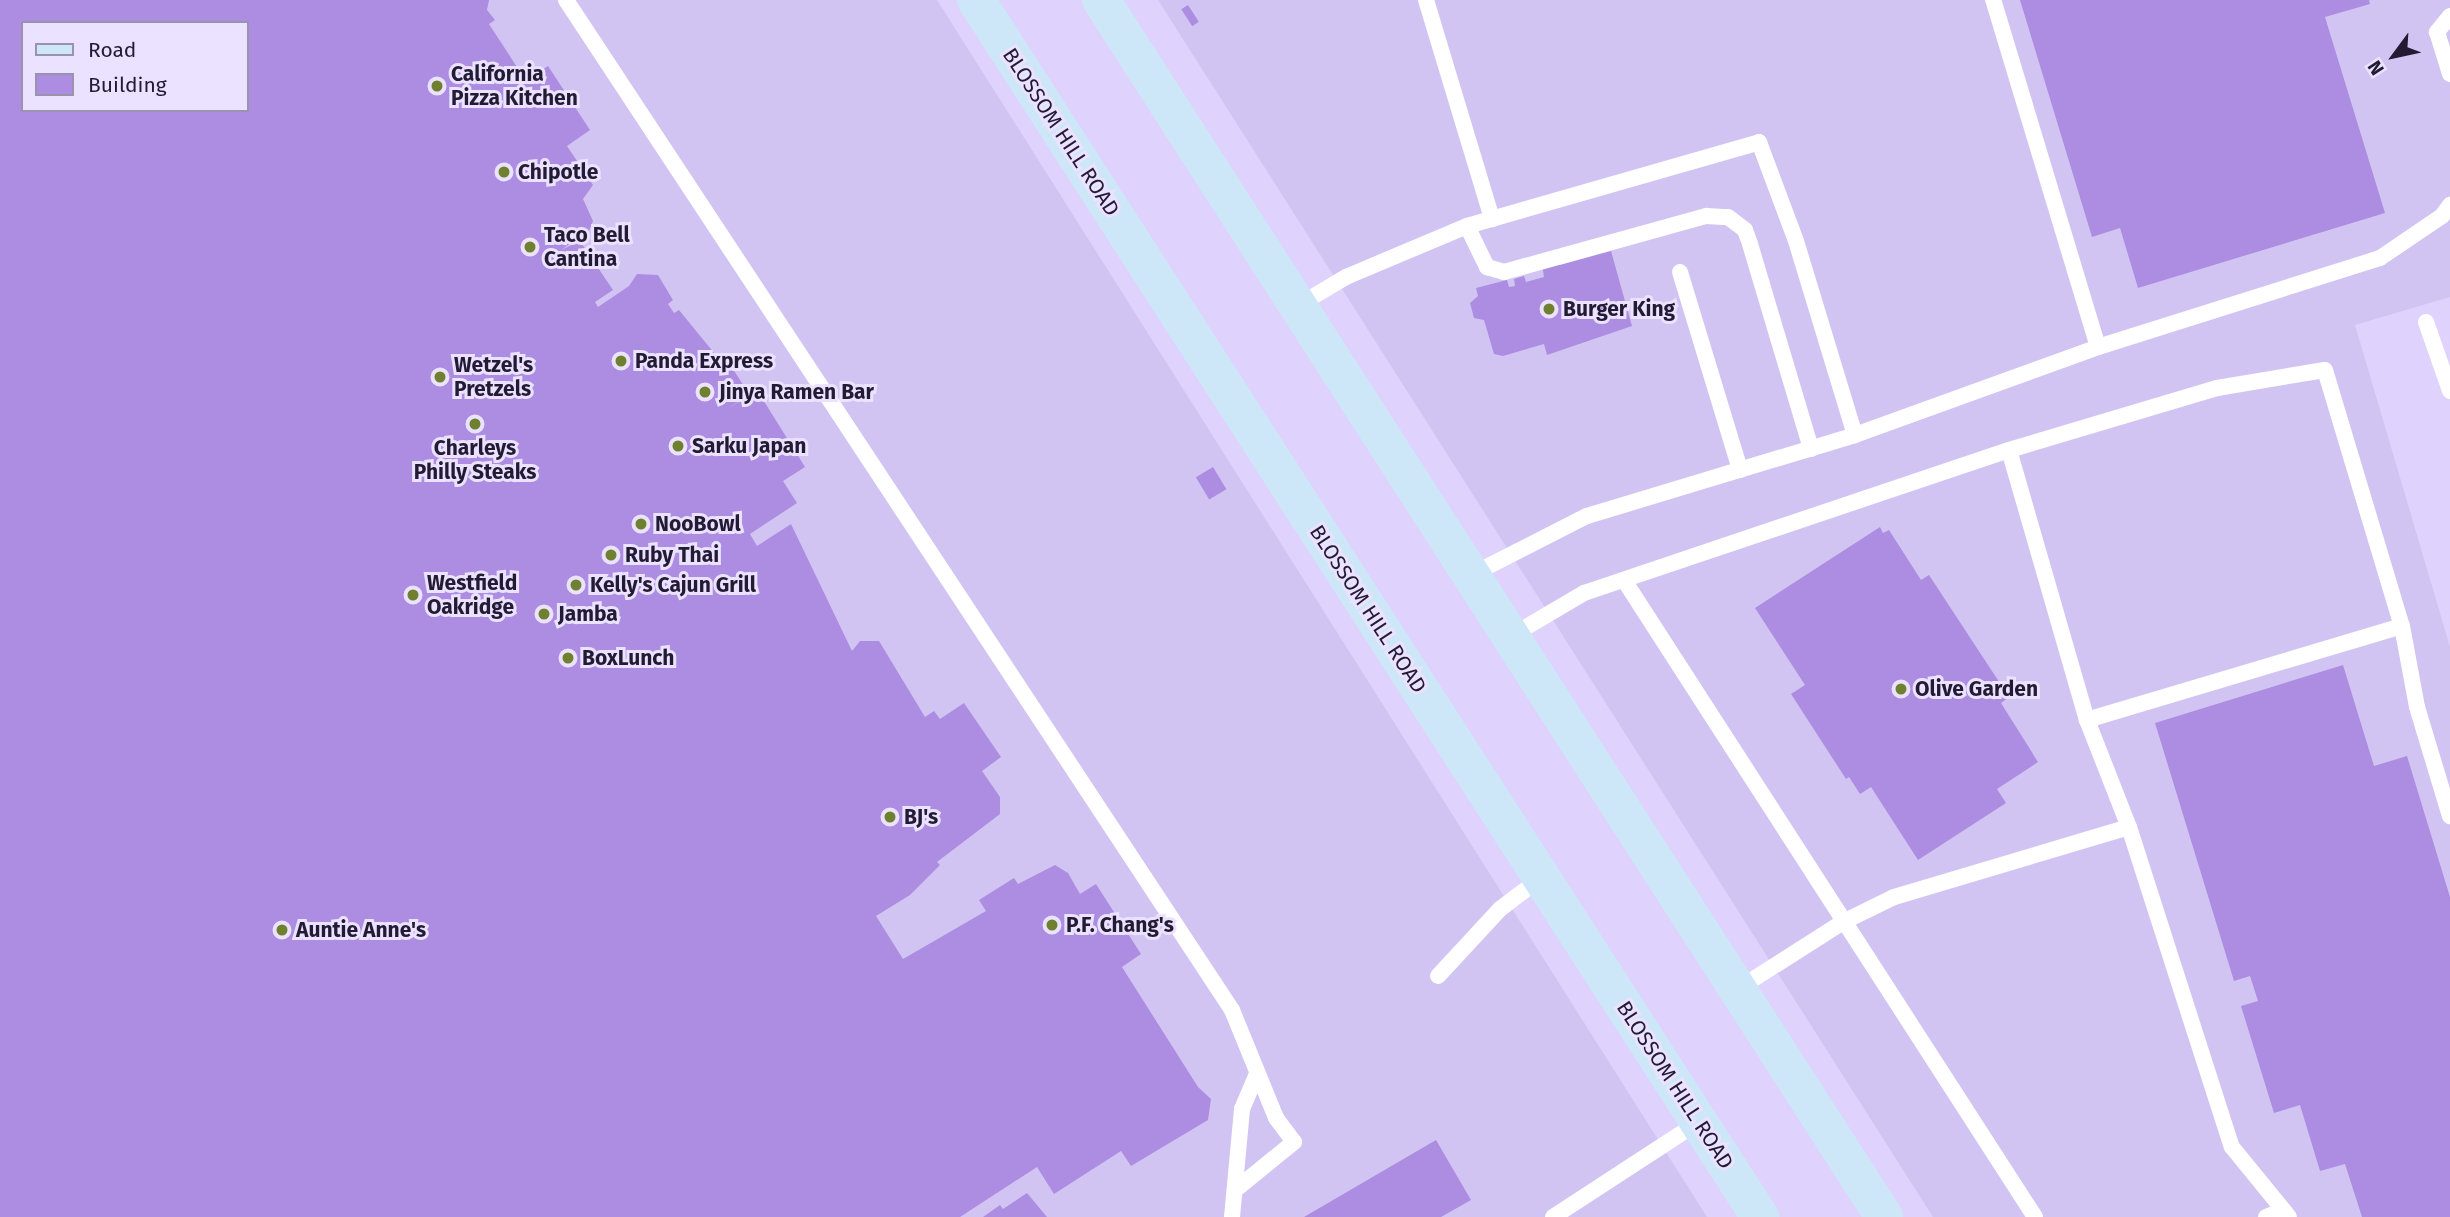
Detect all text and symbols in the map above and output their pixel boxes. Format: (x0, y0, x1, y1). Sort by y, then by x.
legend (21, 21, 248, 112)
north arrow (2359, 21, 2429, 91)
text: Road (88, 37, 136, 63)
street label: BLOSSOM HILL ROAD (997, 43, 1125, 221)
text: N (2363, 56, 2389, 79)
place label: California Pizza Kitchen (451, 61, 578, 111)
text: Building (88, 72, 167, 98)
marker: California Pizza Kitchen (429, 78, 445, 94)
place label: Chipotle (518, 159, 598, 185)
marker: Chipotle (496, 164, 512, 180)
place label: Taco Bell Cantina (544, 222, 630, 272)
marker: Taco Bell Cantina (522, 239, 538, 255)
place label: Burger King (1563, 296, 1675, 322)
marker: Burger King (1541, 301, 1557, 317)
place label: Panda Express (635, 348, 773, 374)
place label: Wetzel's Pretzels (454, 352, 533, 402)
marker: Panda Express (613, 353, 629, 369)
marker: Wetzel's Pretzels (432, 369, 448, 385)
place label: Jinya Ramen Bar (719, 379, 874, 405)
marker: Jinya Ramen Bar (697, 384, 713, 400)
marker: Charleys Philly Steaks (467, 416, 483, 432)
place label: Sarku Japan (692, 433, 806, 459)
place label: Charleys Philly Steaks (414, 435, 536, 485)
marker: Sarku Japan (670, 438, 686, 454)
place label: NooBowl (655, 511, 741, 537)
marker: NooBowl (633, 516, 649, 532)
street label: BLOSSOM HILL ROAD (1304, 520, 1432, 698)
place label: Ruby Thai (625, 542, 719, 568)
marker: Ruby Thai (603, 547, 619, 563)
place label: Westfield Oakridge (427, 570, 517, 620)
place label: Kelly's Cajun Grill (590, 572, 756, 598)
marker: Kelly's Cajun Grill (568, 577, 584, 593)
marker: Westfield Oakridge (405, 587, 421, 603)
place label: Jamba (558, 601, 618, 627)
marker: Jamba (536, 606, 552, 622)
place label: BoxLunch (582, 645, 674, 671)
marker: BoxLunch (560, 650, 576, 666)
place label: Olive Garden (1915, 676, 2038, 702)
marker: Olive Garden (1893, 681, 1909, 697)
place label: BJ's (904, 804, 938, 830)
marker: BJ's (882, 809, 898, 825)
place label: P.F. Chang's (1066, 912, 1174, 938)
place label: Auntie Anne's (296, 917, 426, 943)
marker: P.F. Chang's (1044, 917, 1060, 933)
marker: Auntie Anne's (274, 922, 290, 938)
street label: BLOSSOM HILL ROAD (1611, 996, 1739, 1174)

